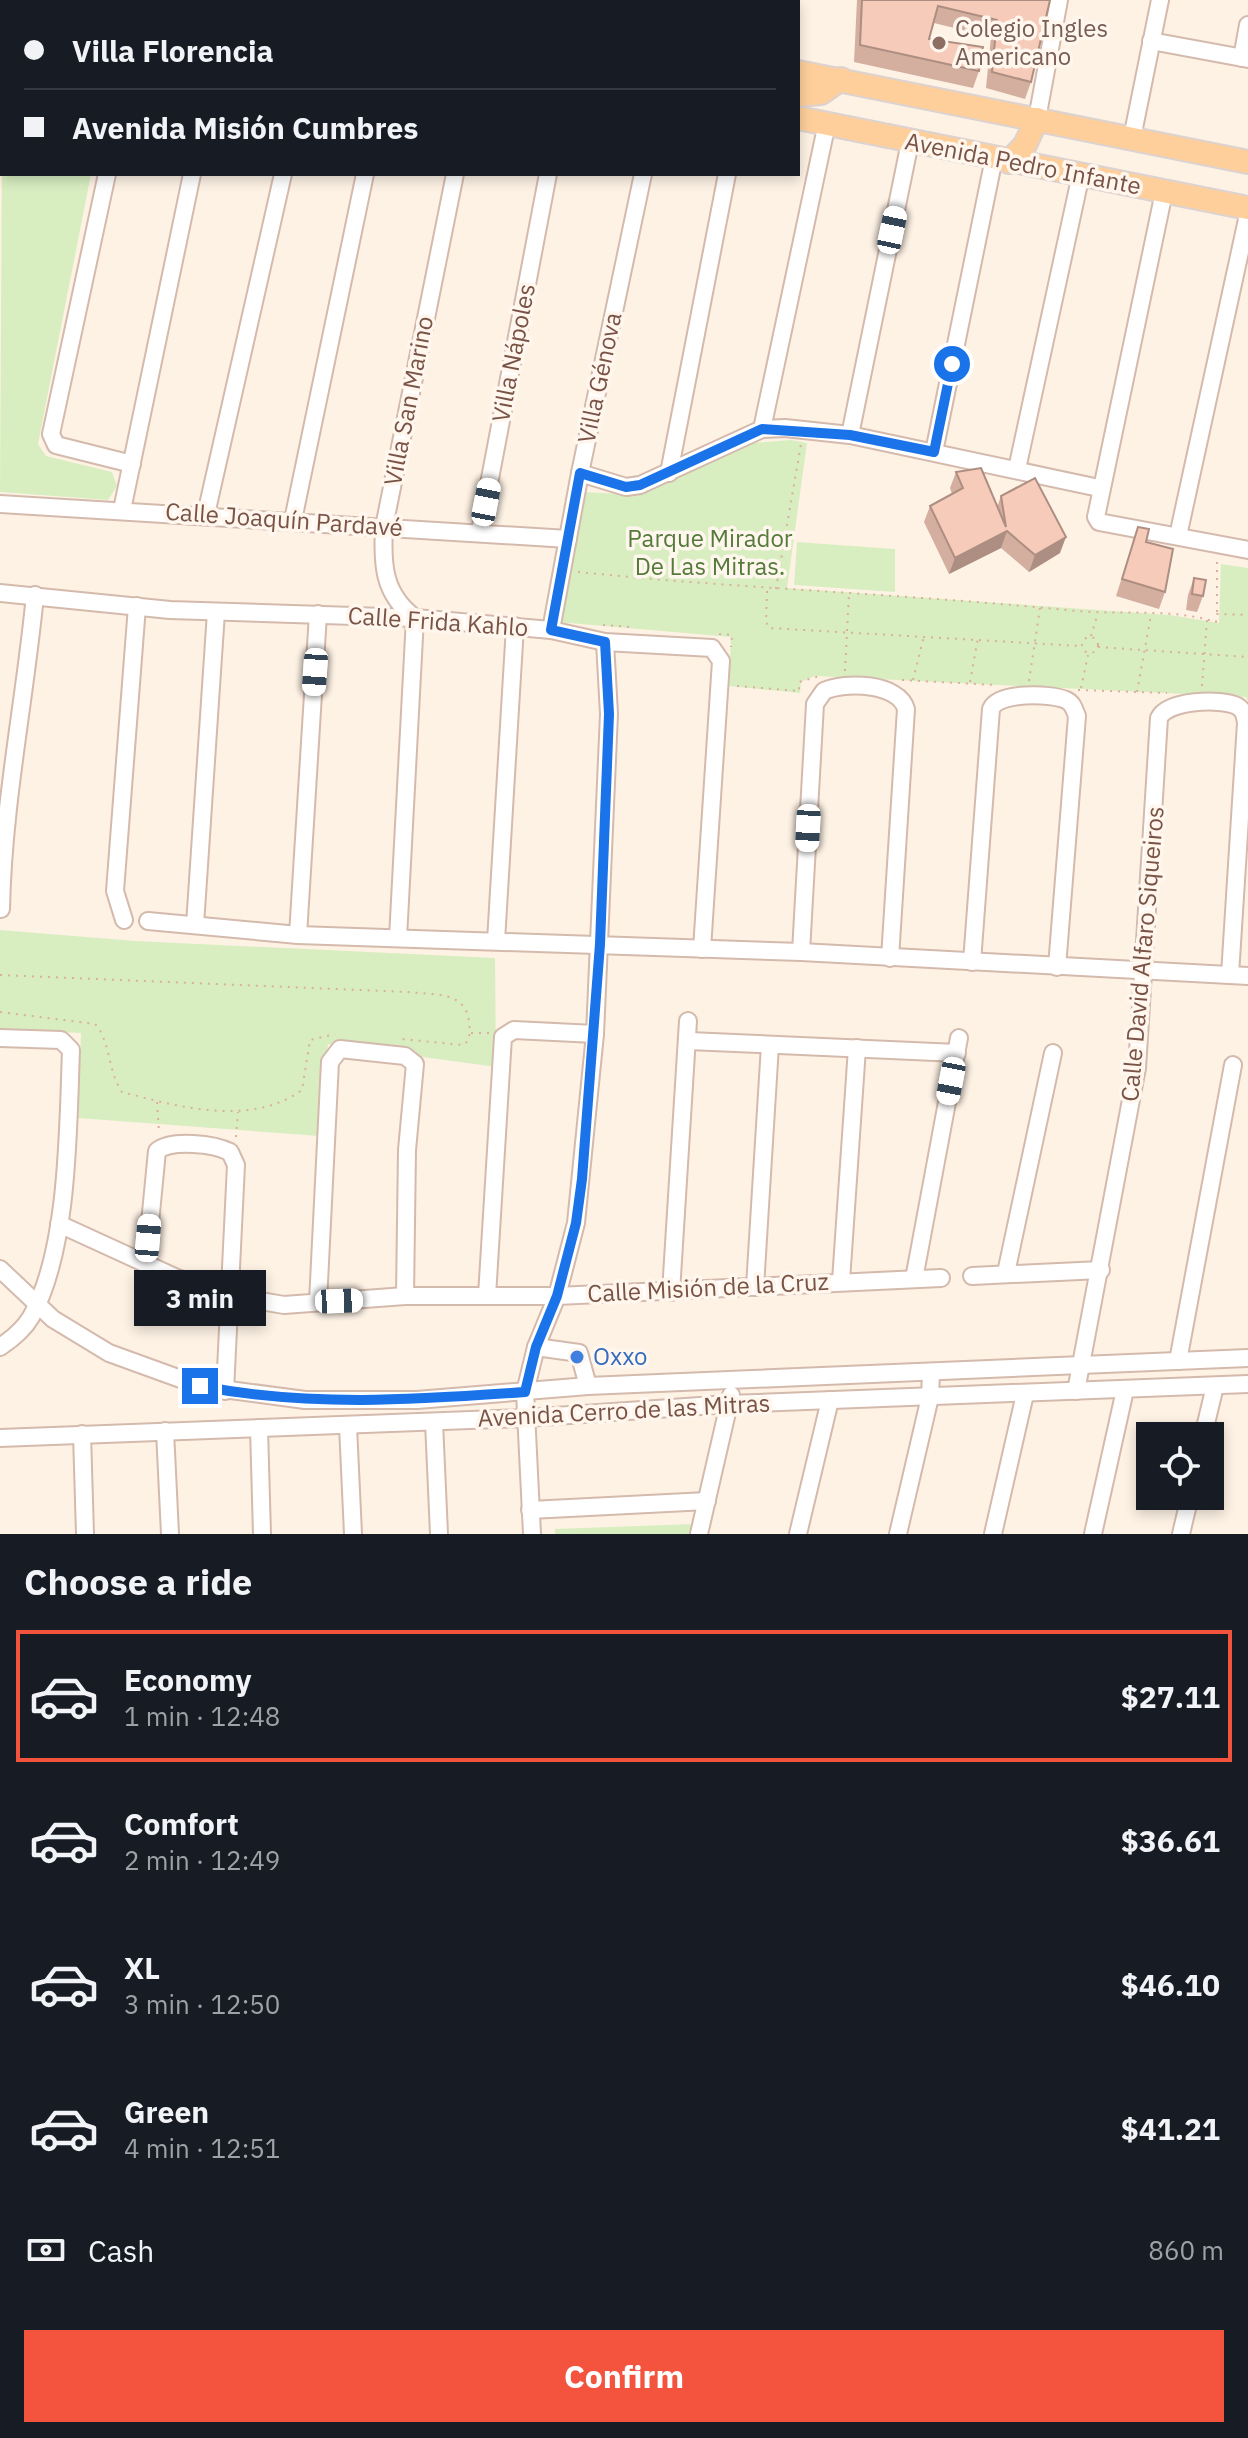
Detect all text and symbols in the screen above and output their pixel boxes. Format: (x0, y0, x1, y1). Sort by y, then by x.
place label: Colegio Ingles Americano (955, 12, 1108, 72)
text: Villa Florencia (72, 31, 274, 70)
marker: Colegio Ingles Americano (930, 34, 948, 52)
text: Avenida Misión Cumbres (72, 108, 418, 147)
street label: Avenida Pedro Infante (903, 124, 1144, 202)
car (875, 204, 909, 256)
street label: Villa Nápoles (484, 281, 542, 425)
street label: Villa Génova (570, 309, 629, 446)
street label: Villa San Marino (376, 313, 440, 488)
route start (934, 346, 970, 382)
car (470, 476, 502, 528)
street label: Calle Joaquín Pardavé (164, 495, 404, 543)
park label: Parque Mirador De Las Mitras. (627, 522, 793, 582)
street label: Calle Frida Kahlo (347, 599, 529, 643)
car (301, 647, 329, 697)
car (795, 803, 821, 853)
street label: Calle David Alfaro Siqueiros (1113, 805, 1171, 1103)
car (935, 1055, 967, 1107)
car (134, 1213, 162, 1263)
street label: Calle Misión de la Cruz (586, 1265, 829, 1309)
callout: 3 min (134, 1270, 266, 1326)
text: 3 min (166, 1281, 234, 1315)
car (315, 1288, 363, 1314)
place label: Oxxo (593, 1340, 647, 1372)
marker: Oxxo (568, 1348, 586, 1366)
route end (182, 1368, 218, 1404)
street label: Avenida Cerro de las Mitras (477, 1386, 771, 1434)
map controls (1136, 1422, 1224, 1510)
button: locate (1136, 1422, 1224, 1510)
text: Choose a ride (24, 1558, 252, 1605)
icon: car (28, 1660, 100, 1732)
text: Economy (124, 1660, 252, 1699)
text: $27.11 (1121, 1677, 1220, 1716)
text: 1 min · 12:48 (124, 1699, 280, 1733)
icon: car (28, 1804, 100, 1876)
text: Comfort (124, 1804, 239, 1843)
text: $36.61 (1121, 1821, 1220, 1860)
text: 2 min · 12:49 (124, 1843, 280, 1877)
icon: car (28, 1948, 100, 2020)
text: XL (124, 1948, 160, 1987)
text: $46.10 (1121, 1965, 1220, 2004)
text: 3 min · 12:50 (124, 1987, 280, 2021)
icon: car (28, 2092, 100, 2164)
text: Green (124, 2092, 209, 2131)
text: $41.21 (1121, 2109, 1220, 2148)
text: 4 min · 12:51 (124, 2131, 280, 2165)
icon: cash (24, 2228, 68, 2272)
text: Cash (88, 2231, 154, 2270)
text: 860 m (1148, 2233, 1224, 2267)
button: Confirm (24, 2330, 1224, 2422)

